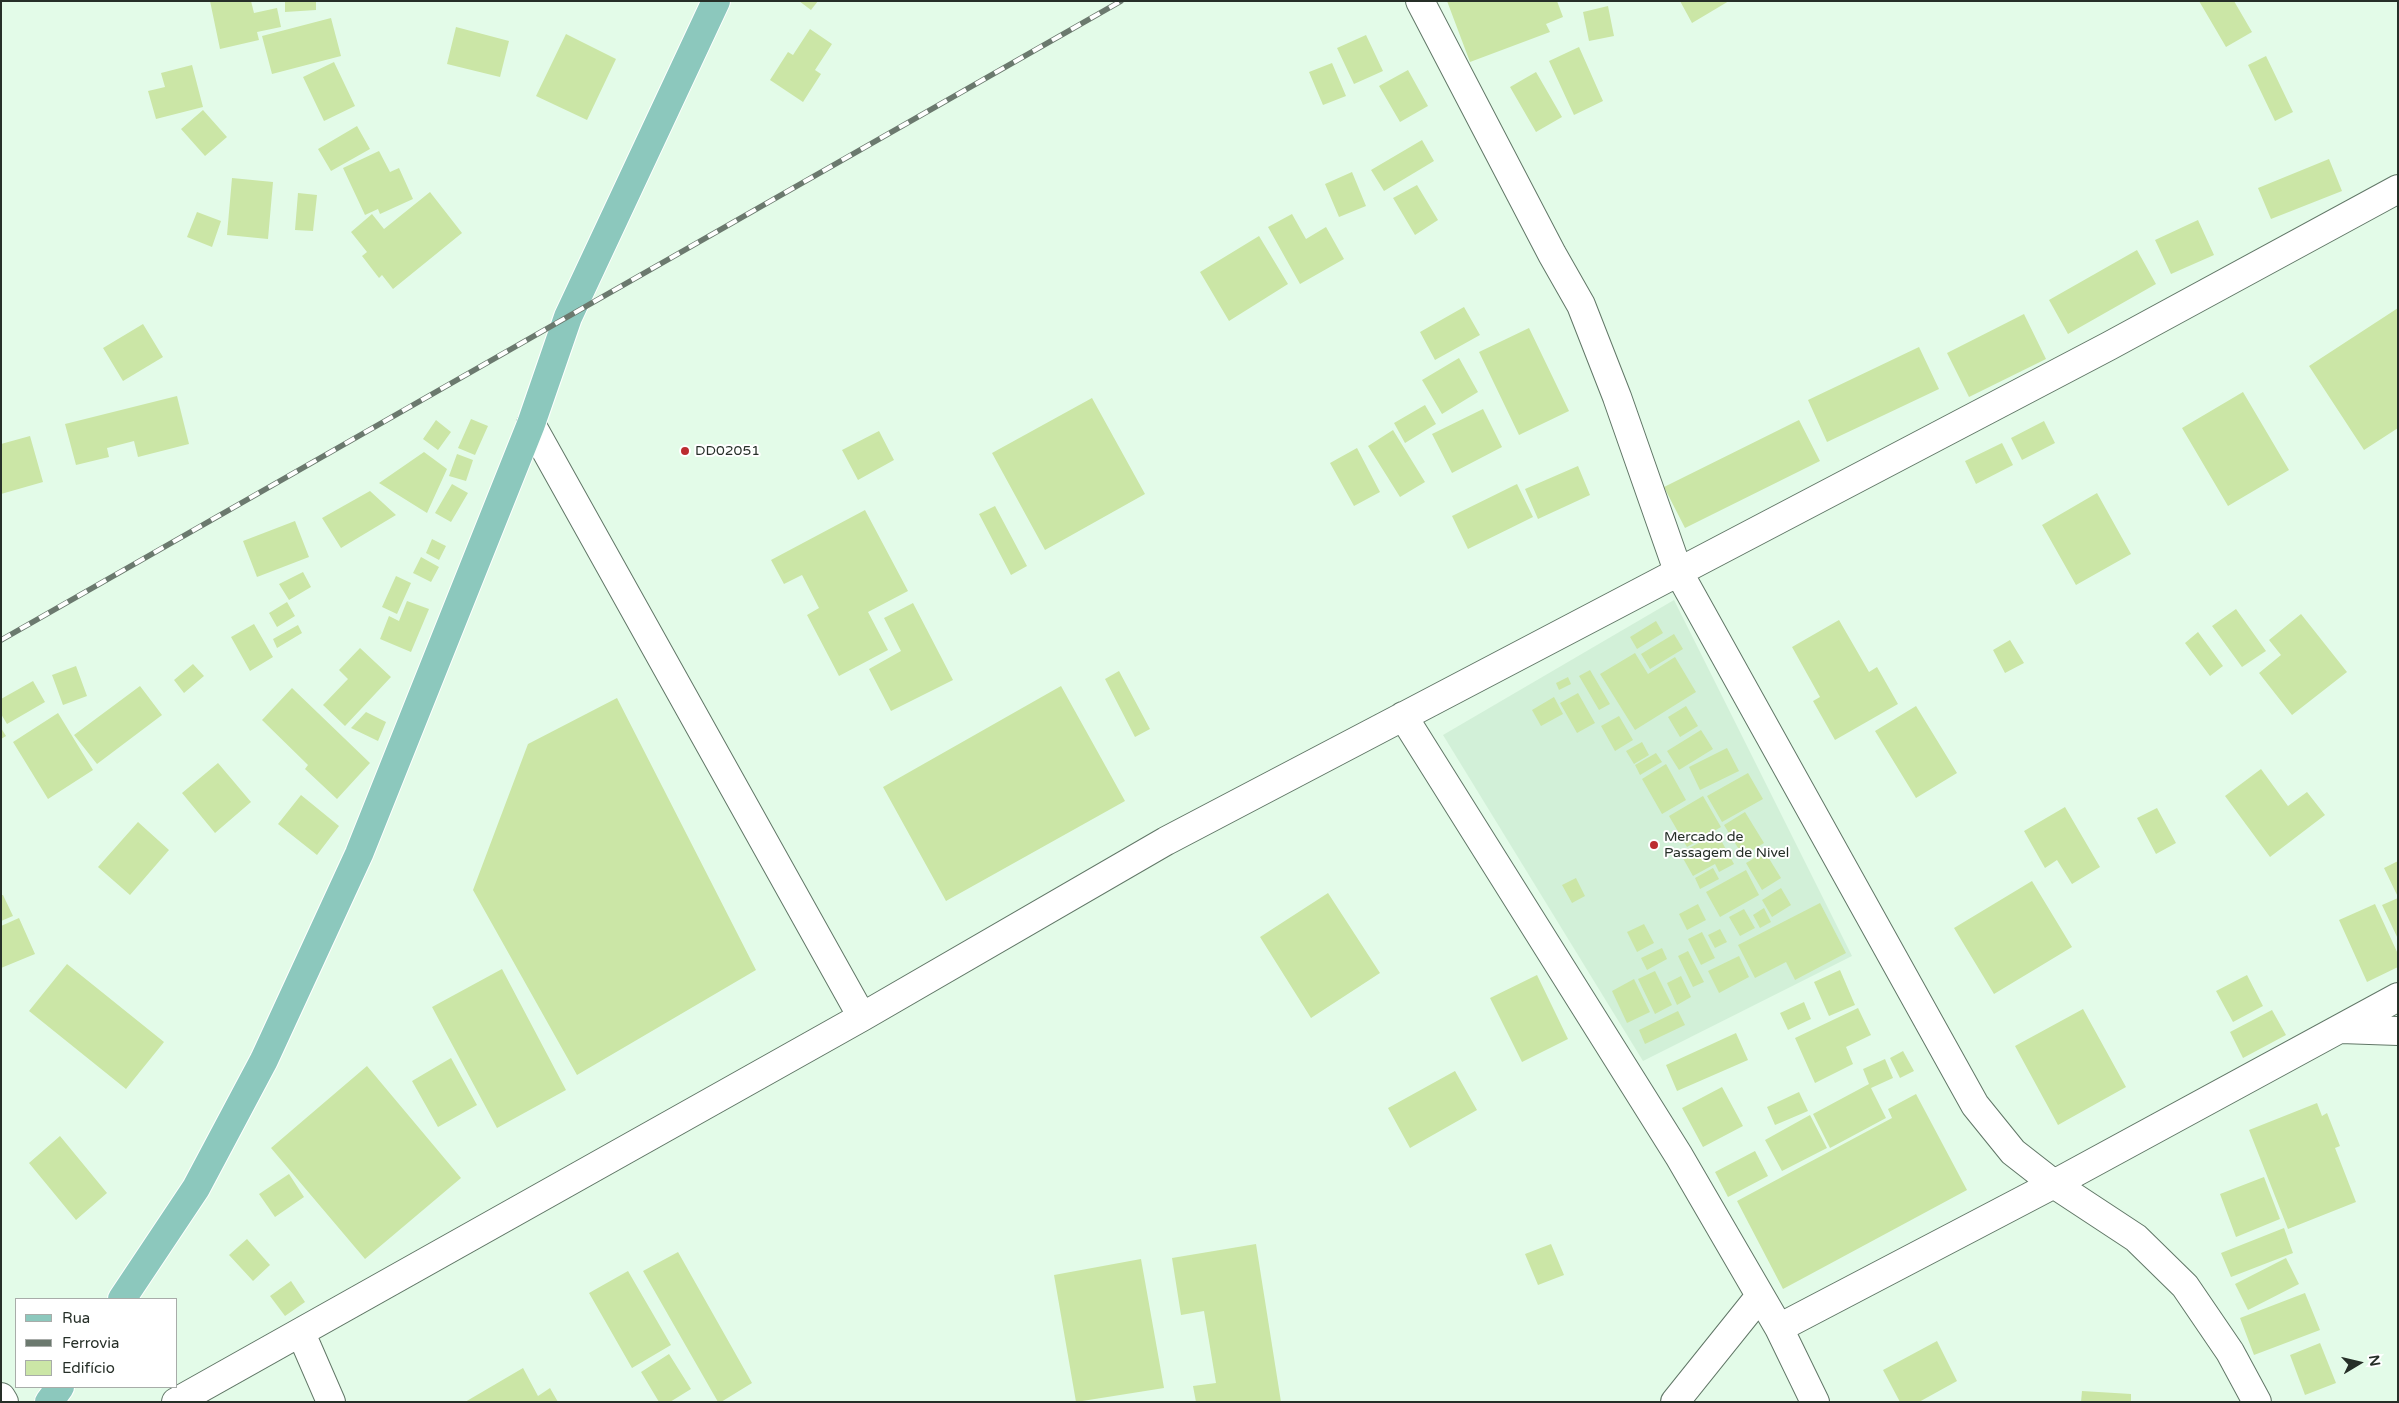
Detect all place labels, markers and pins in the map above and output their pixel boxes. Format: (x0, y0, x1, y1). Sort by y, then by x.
place label: DD02051 (695, 443, 760, 459)
marker: DD02051 (679, 445, 691, 457)
place label: Mercado de Passagem de Nivel (1664, 829, 1789, 862)
marker: Mercado de Passagem de Nivel (1648, 839, 1660, 851)

